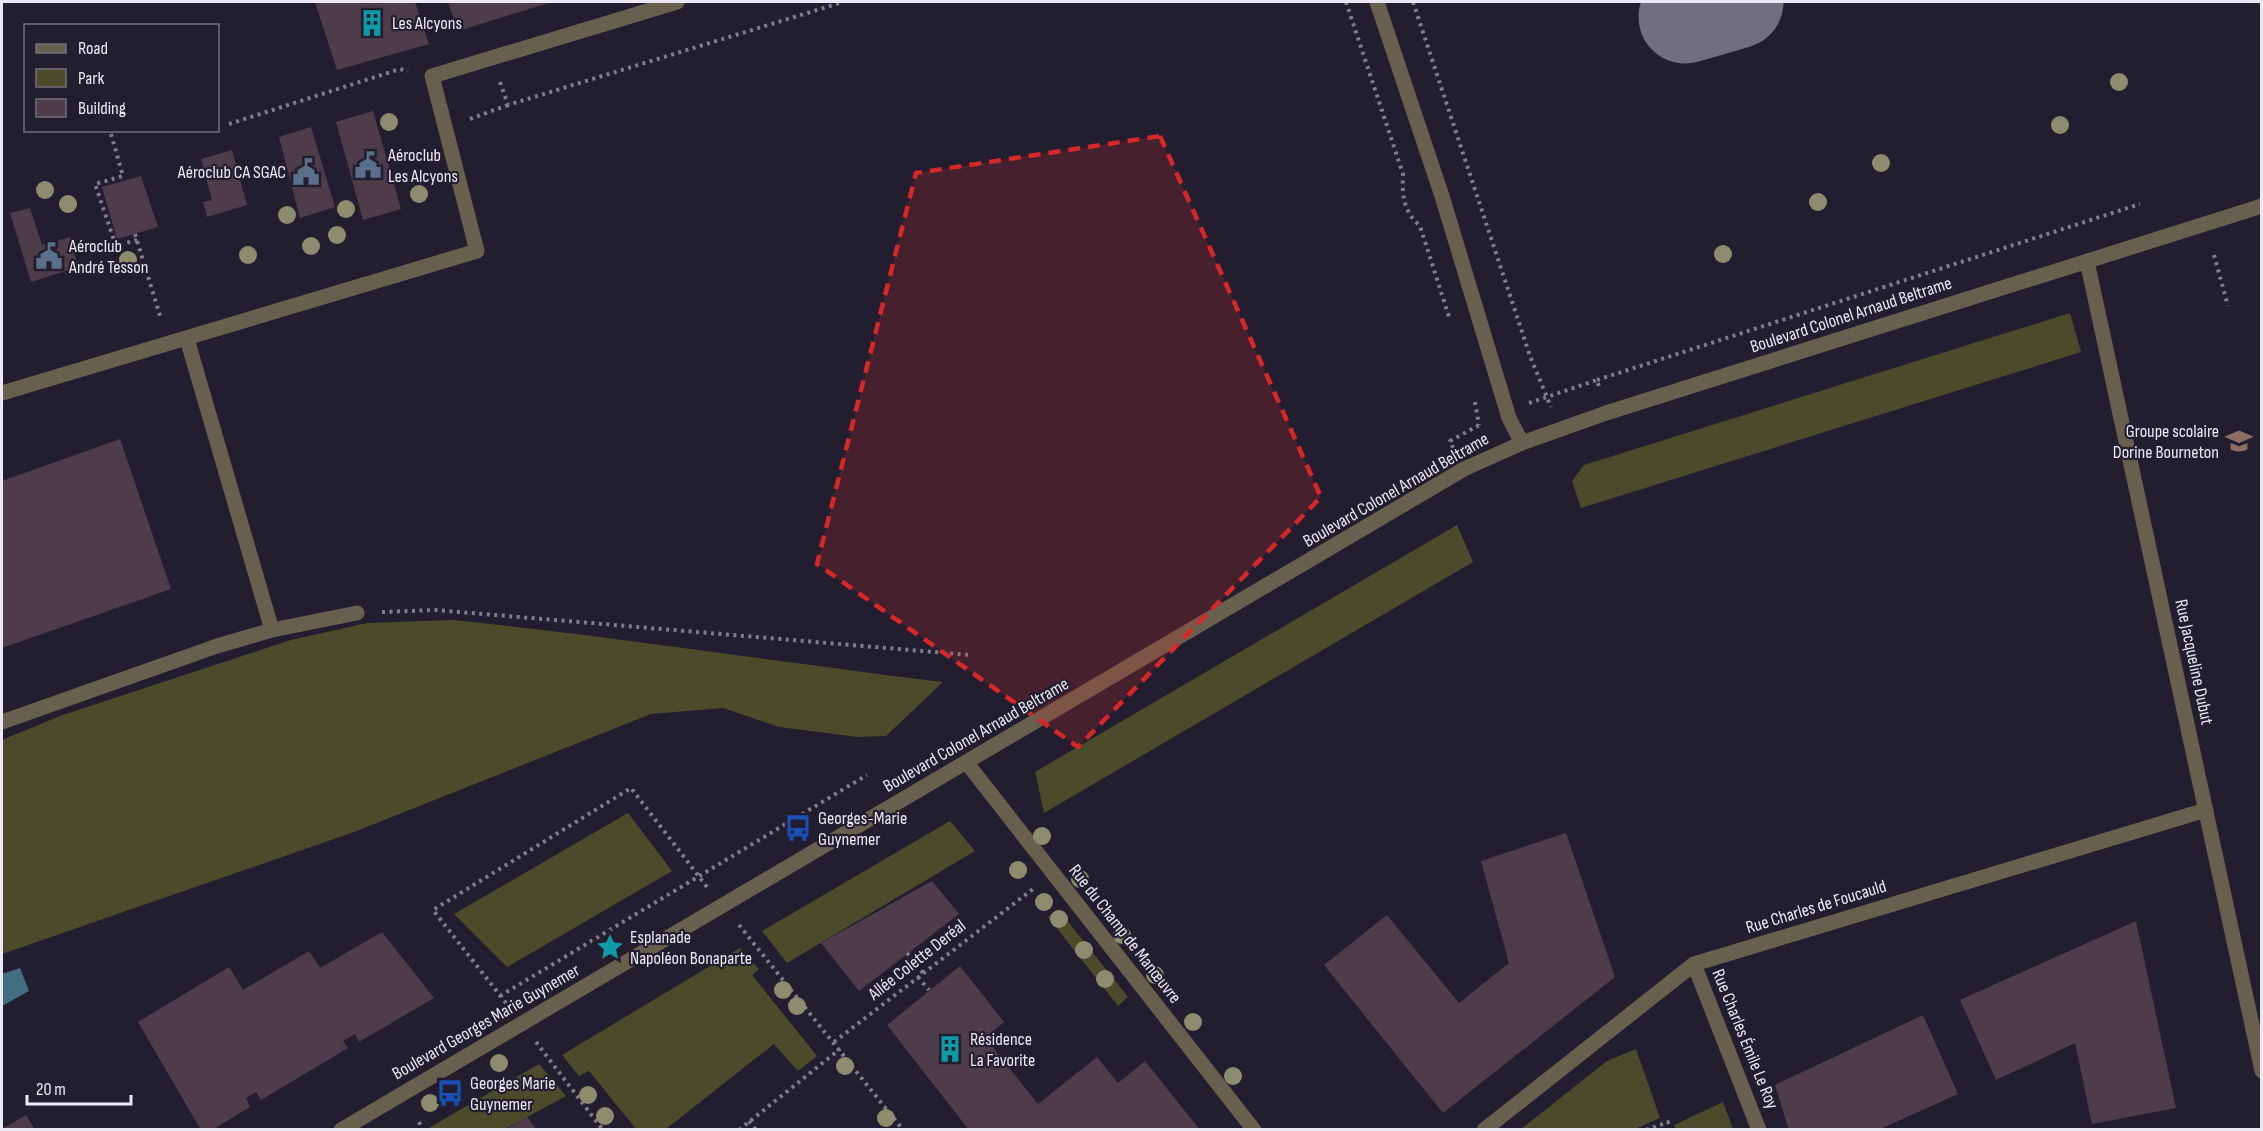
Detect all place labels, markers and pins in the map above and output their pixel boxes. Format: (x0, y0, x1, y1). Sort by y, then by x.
building icon: Les Alcyons (357, 8, 387, 38)
place label: Les Alcyons (392, 13, 462, 34)
place label: Aéroclub Les Alcyons (387, 145, 458, 187)
public building icon: Aéroclub Les Alcyons (353, 150, 383, 180)
public building icon: Aéroclub CA SGAC (291, 157, 321, 187)
place label: Aéroclub CA SGAC (177, 162, 286, 183)
place label: Aéroclub André Tesson (68, 236, 149, 278)
public building icon: Aéroclub André Tesson (34, 241, 64, 271)
place label: Groupe scolaire Dorine Bourneton (2113, 421, 2219, 463)
school or university icon: Groupe scolaire Dorine Bourneton (2224, 426, 2254, 456)
place label: Georges-Marie Guynemer (818, 808, 907, 850)
bus stop icon: Georges-Marie Guynemer (783, 813, 813, 843)
place label: Esplanade Napoléon Bonaparte (630, 927, 752, 969)
place icon: Esplanade Napoléon Bonaparte (595, 932, 625, 962)
place label: Résidence La Favorite (970, 1029, 1035, 1071)
building icon: Résidence La Favorite (935, 1034, 965, 1064)
place label: Georges Marie Guynemer (470, 1073, 555, 1115)
bus stop icon: Georges Marie Guynemer (435, 1078, 465, 1108)

